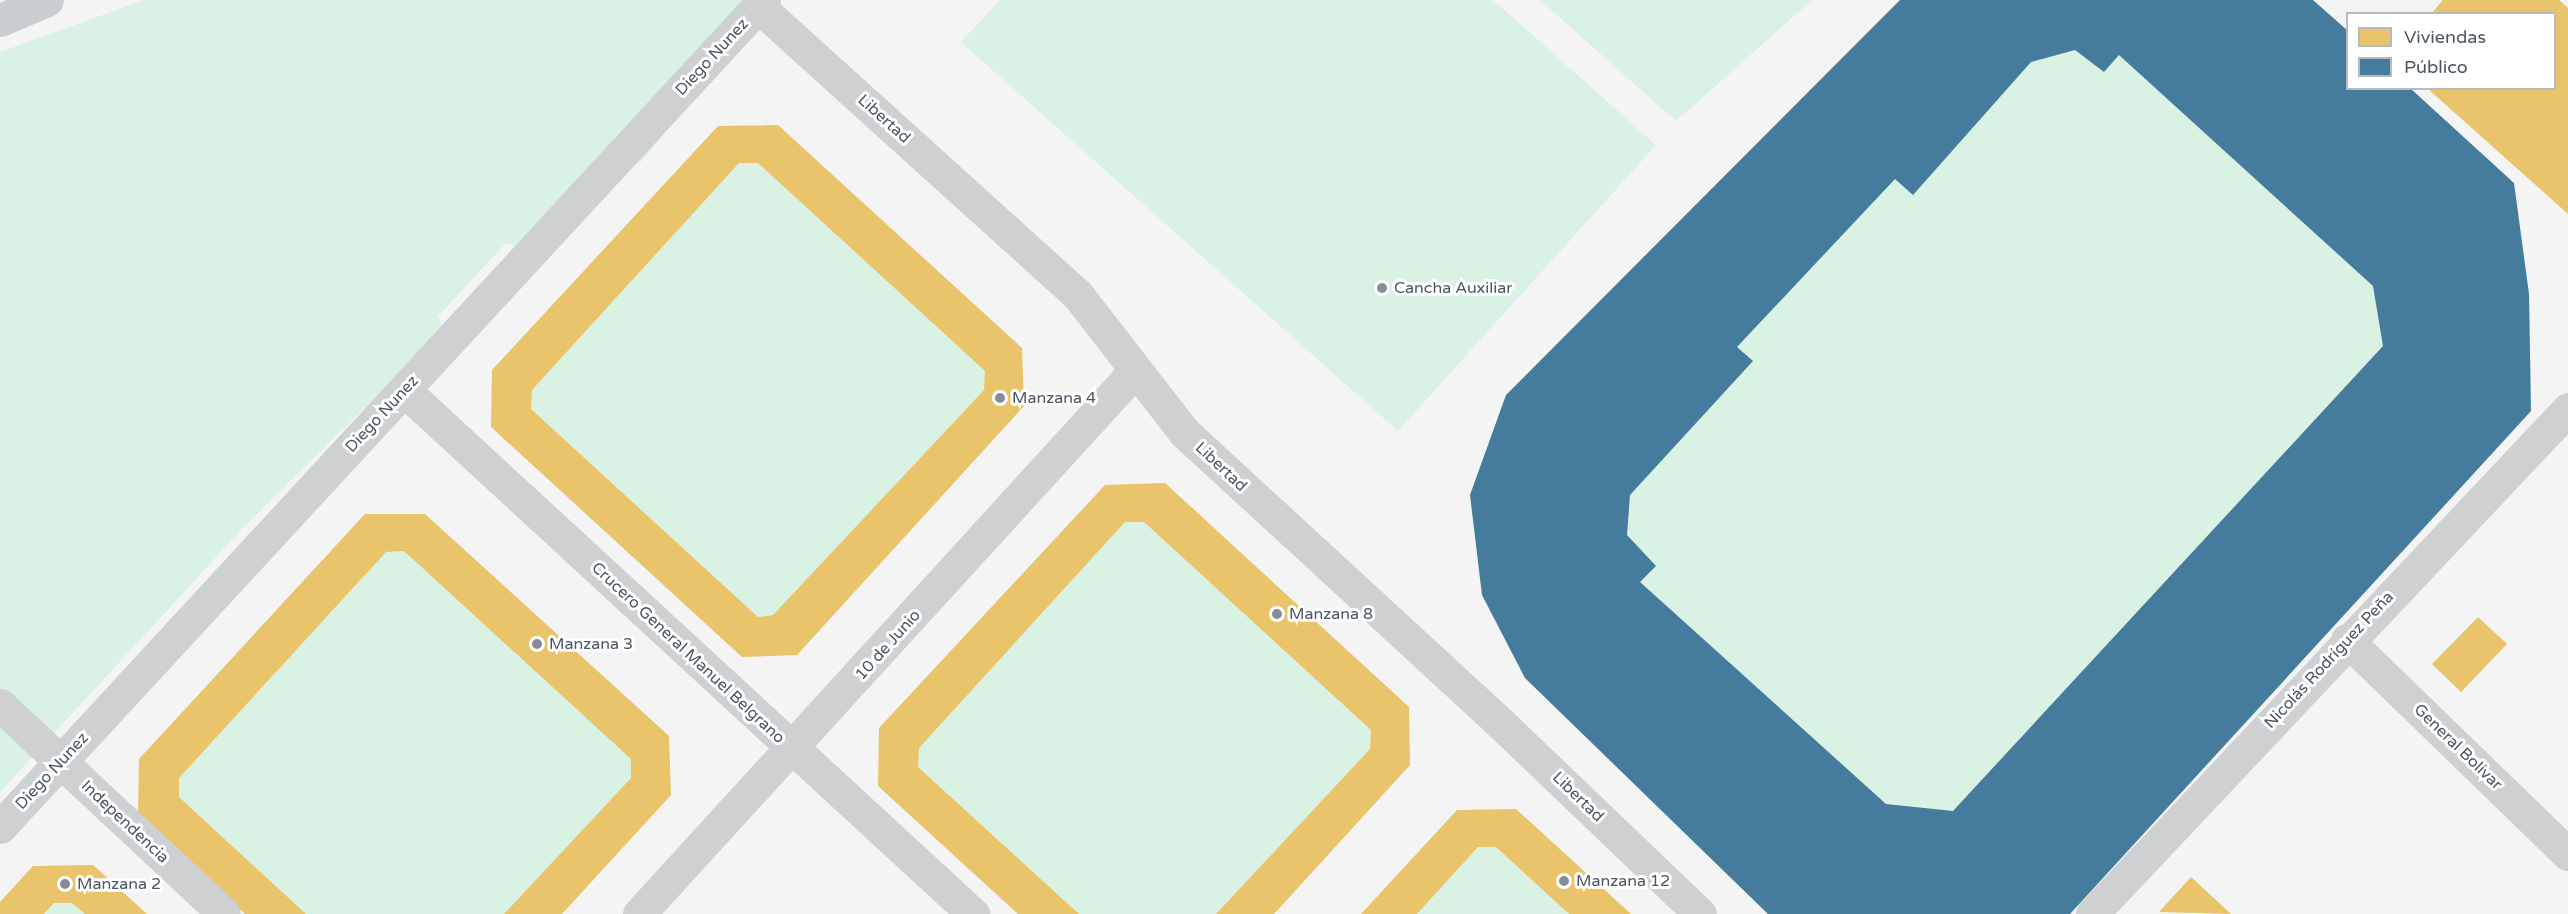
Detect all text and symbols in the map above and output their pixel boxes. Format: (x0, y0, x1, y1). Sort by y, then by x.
legend (2346, 12, 2556, 90)
street label: Diego Nunez (672, 15, 752, 99)
text: Viviendas (2404, 26, 2486, 48)
text: Público (2404, 56, 2468, 78)
street label: Libertad (854, 91, 914, 147)
place label: Cancha Auxiliar (1394, 278, 1512, 298)
marker: Cancha Auxiliar (1375, 281, 1389, 295)
street label: Diego Nunez (342, 372, 422, 456)
place label: Manzana 4 (1012, 388, 1096, 408)
marker: Manzana 4 (993, 391, 1007, 405)
street label: Libertad (1191, 438, 1251, 496)
street label: Crucero General Manuel Belgrano (587, 558, 789, 748)
street label: Nicolás Rodríguez Peña (2260, 588, 2398, 732)
place label: Manzana 8 (1289, 604, 1373, 624)
street label: 10 de Junio (851, 606, 925, 684)
marker: Manzana 8 (1270, 607, 1284, 621)
place label: Manzana 3 (549, 634, 633, 654)
marker: Manzana 3 (530, 637, 544, 651)
street label: General Bolívar (2410, 700, 2506, 794)
street label: Diego Nunez (12, 729, 92, 813)
street label: Libertad (1548, 768, 1608, 826)
street label: Independencia (77, 777, 173, 867)
place label: Manzana 12 (1576, 871, 1670, 891)
place label: Manzana 2 (77, 874, 161, 894)
marker: Manzana 12 (1557, 874, 1571, 888)
marker: Manzana 2 (58, 877, 72, 891)

